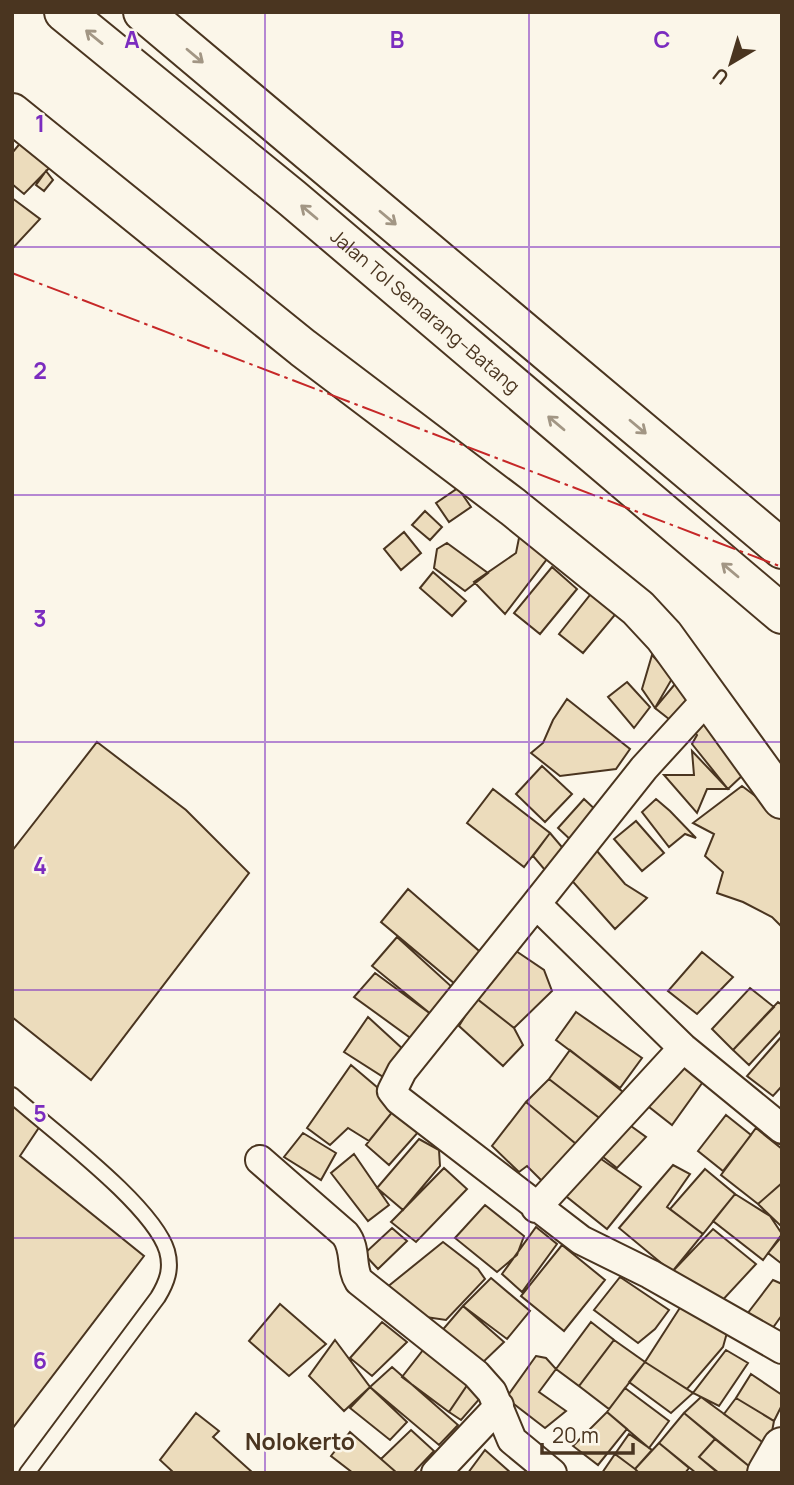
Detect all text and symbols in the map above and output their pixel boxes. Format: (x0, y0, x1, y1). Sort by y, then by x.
text: A (124, 23, 140, 55)
text: B (390, 23, 404, 55)
text: C (654, 23, 671, 55)
north arrow (696, 28, 766, 98)
one-way arrow (86, 29, 104, 45)
one-way arrow (186, 48, 204, 64)
text: U (707, 62, 734, 91)
text: 1 (35, 107, 45, 139)
one-way arrow (300, 204, 318, 220)
one-way arrow (379, 210, 397, 226)
street label: Jalan Tol Semarang–Batang (325, 223, 525, 399)
text: 2 (33, 354, 47, 386)
one-way arrow (548, 415, 566, 431)
one-way arrow (628, 419, 646, 435)
one-way arrow (721, 562, 739, 578)
text: 3 (33, 602, 47, 634)
text: 4 (33, 849, 47, 881)
text: 5 (33, 1097, 47, 1129)
text: 6 (33, 1344, 47, 1376)
scale bar (542, 1412, 633, 1456)
text: 20 m (552, 1421, 599, 1449)
district label: Nolokerto (245, 1425, 355, 1457)

